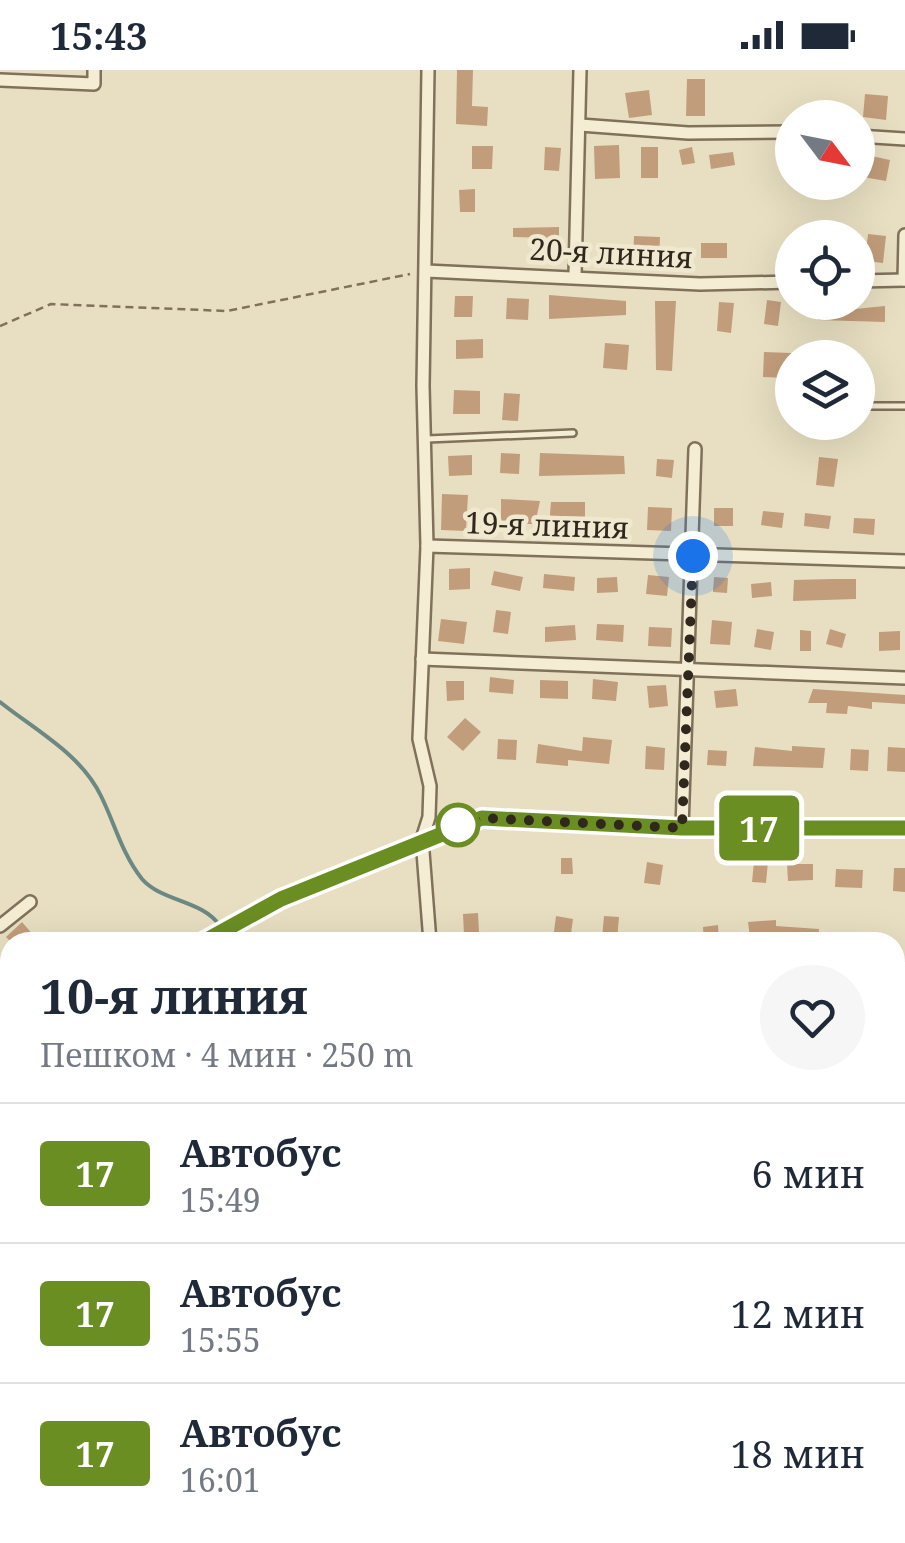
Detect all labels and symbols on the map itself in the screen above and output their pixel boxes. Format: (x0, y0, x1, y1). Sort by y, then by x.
north arrow (775, 100, 875, 200)
street label: 20-я линия (528, 228, 694, 277)
street label: 19-я линия (464, 501, 630, 548)
your location (668, 531, 718, 581)
line badge: 17 (714, 796, 804, 860)
unlabelled marker (437, 804, 479, 846)

